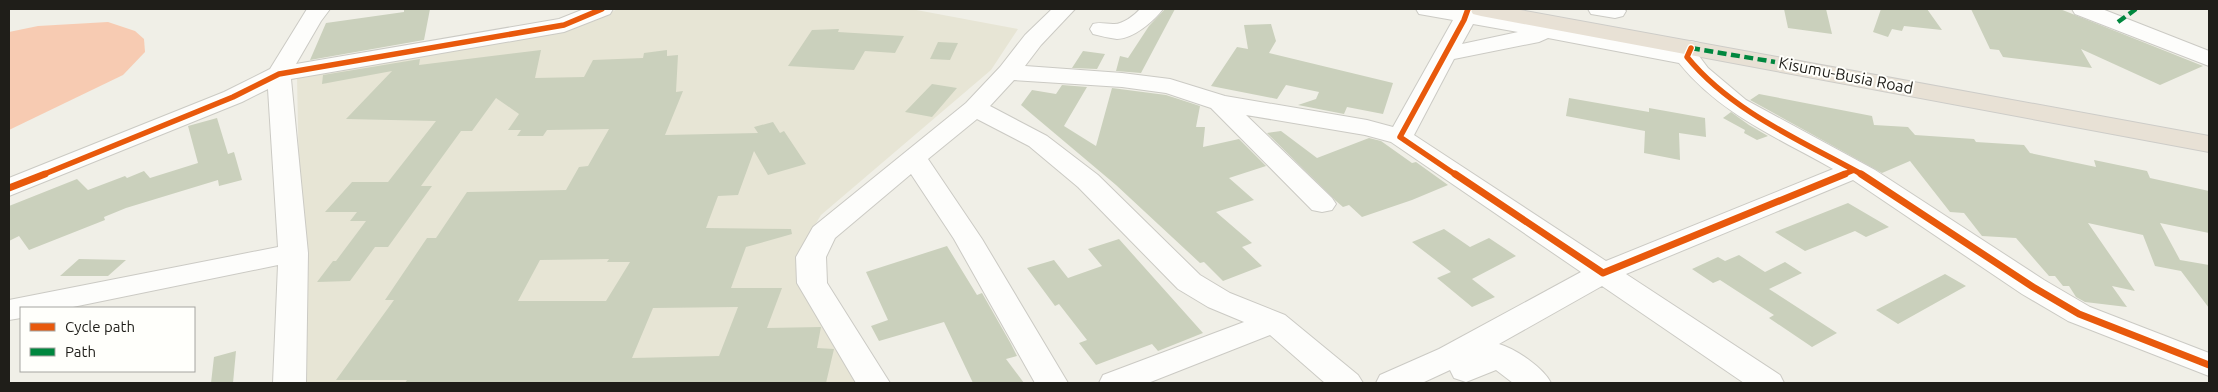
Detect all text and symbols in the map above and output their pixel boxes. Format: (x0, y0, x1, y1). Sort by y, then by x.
street label: Kisumu-Busia Road (1777, 53, 1915, 97)
legend (20, 307, 195, 372)
text: Cycle path (65, 318, 135, 335)
text: Path (65, 343, 96, 360)

